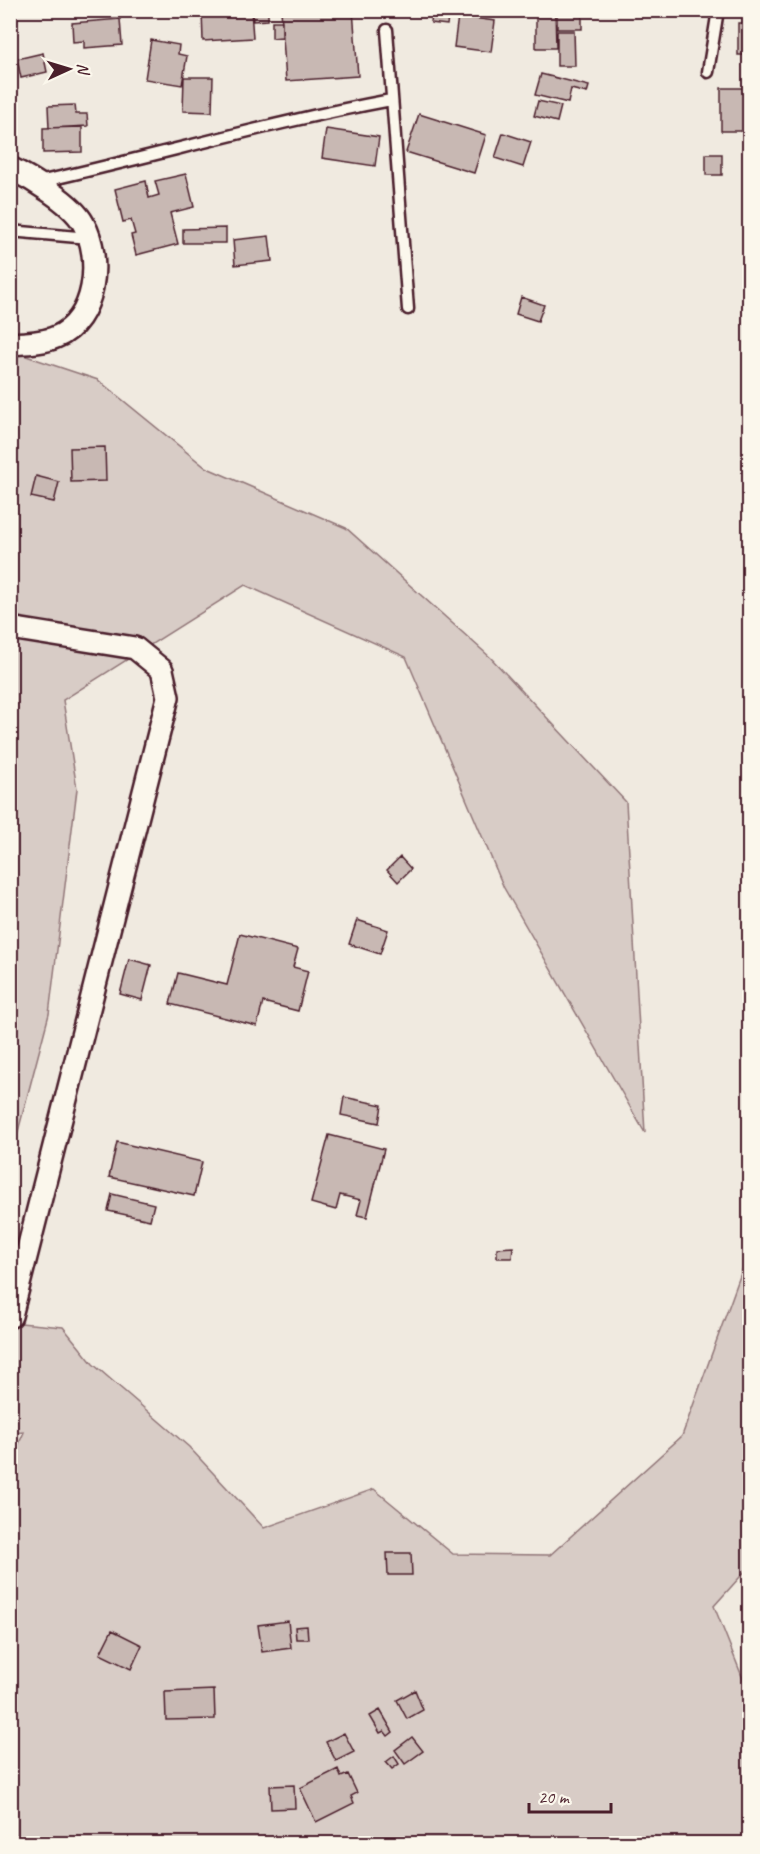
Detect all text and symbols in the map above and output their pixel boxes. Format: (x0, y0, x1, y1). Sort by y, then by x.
north arrow (39, 39, 99, 99)
text: N (73, 62, 94, 77)
scale bar (529, 1776, 612, 1814)
text: 20 m (538, 1786, 571, 1808)

